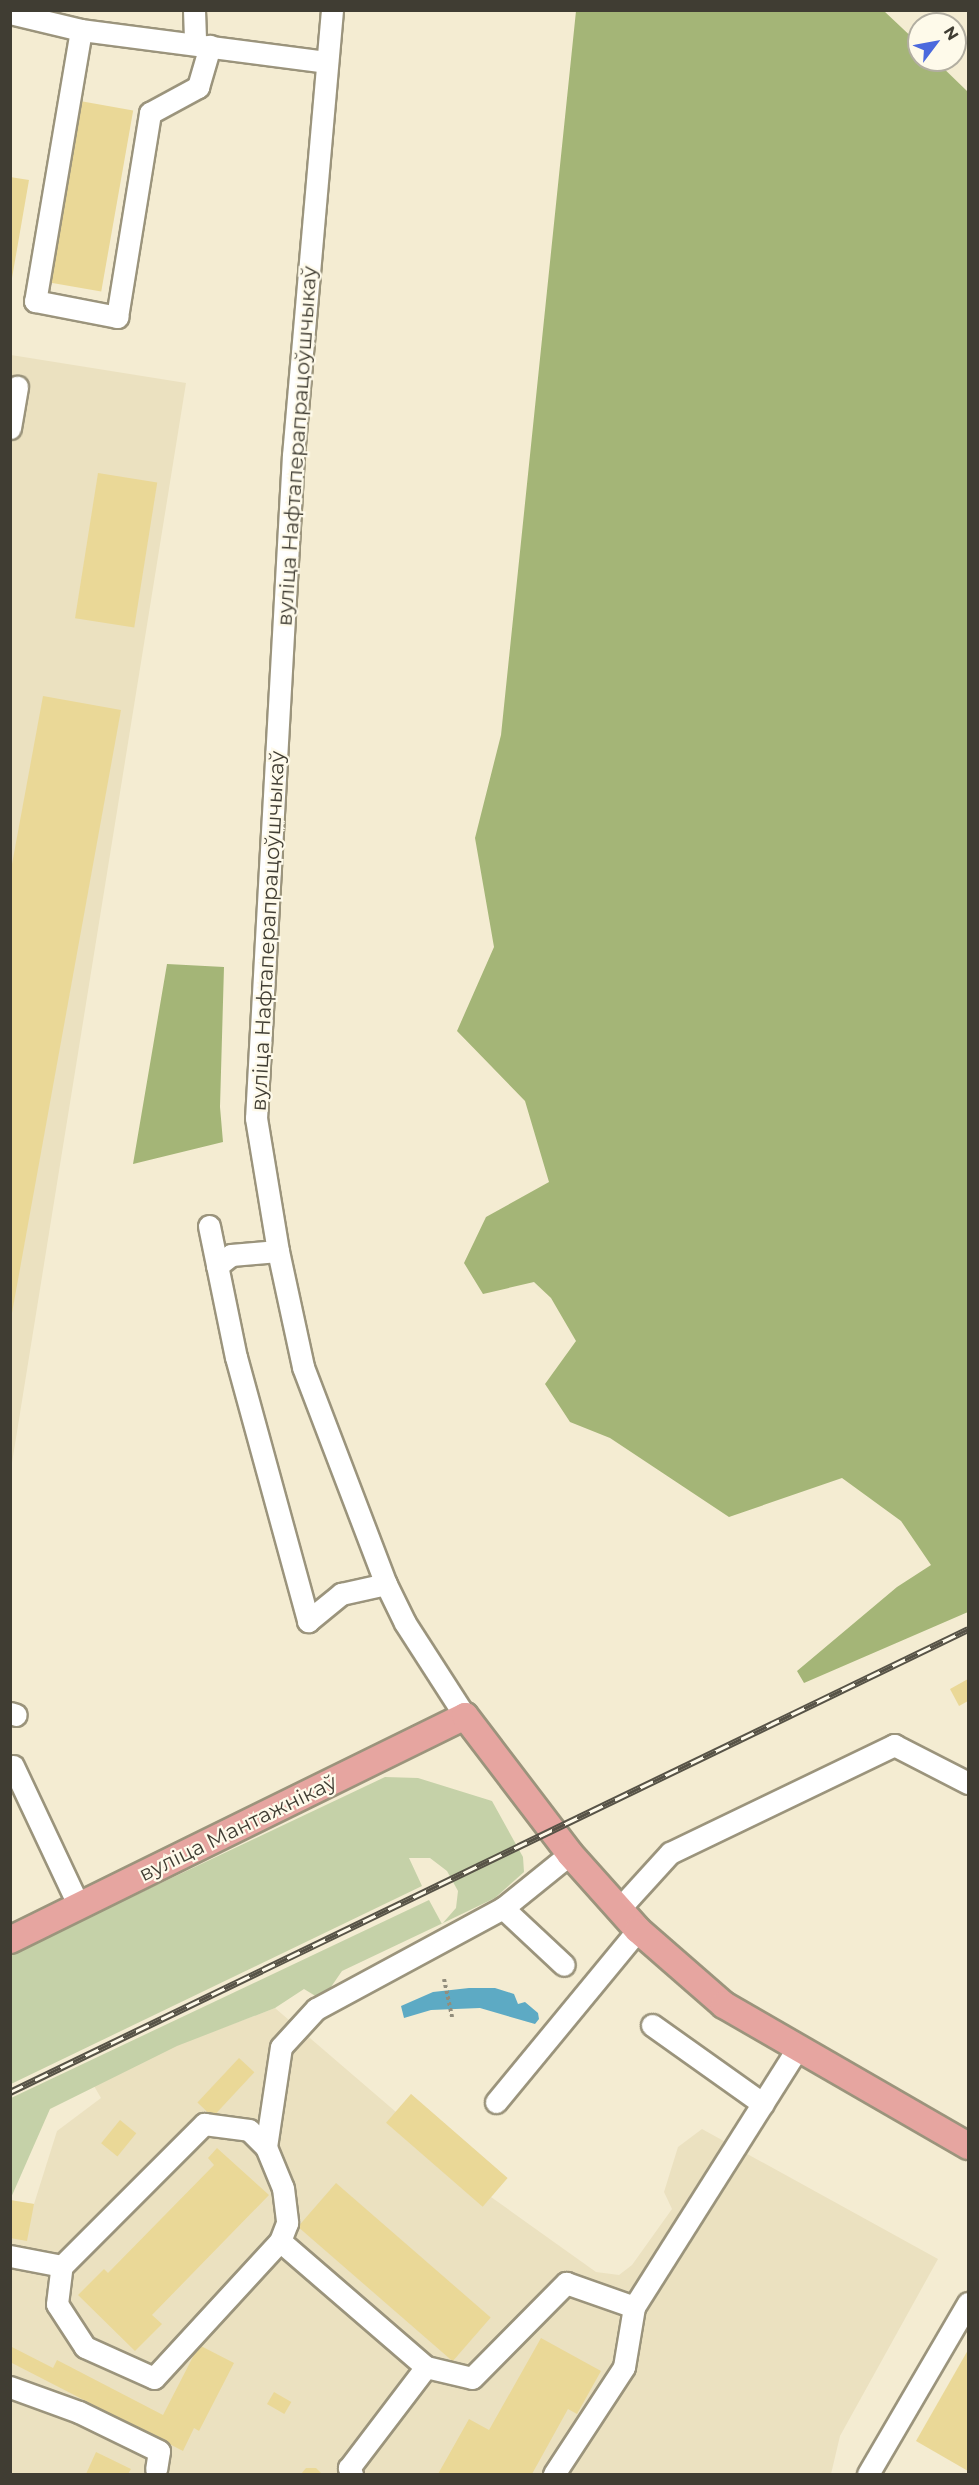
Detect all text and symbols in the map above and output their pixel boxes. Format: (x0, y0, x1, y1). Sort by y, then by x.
north arrow (907, 12, 967, 72)
text: N (940, 23, 962, 44)
street label: вуліца Нафтаперапрацоўшчыкаў (272, 265, 322, 627)
street label: вуліца Нафтаперапрацоўшчыкаў (246, 750, 290, 1112)
street label: вуліца Мантажнікаў (135, 1769, 341, 1887)

